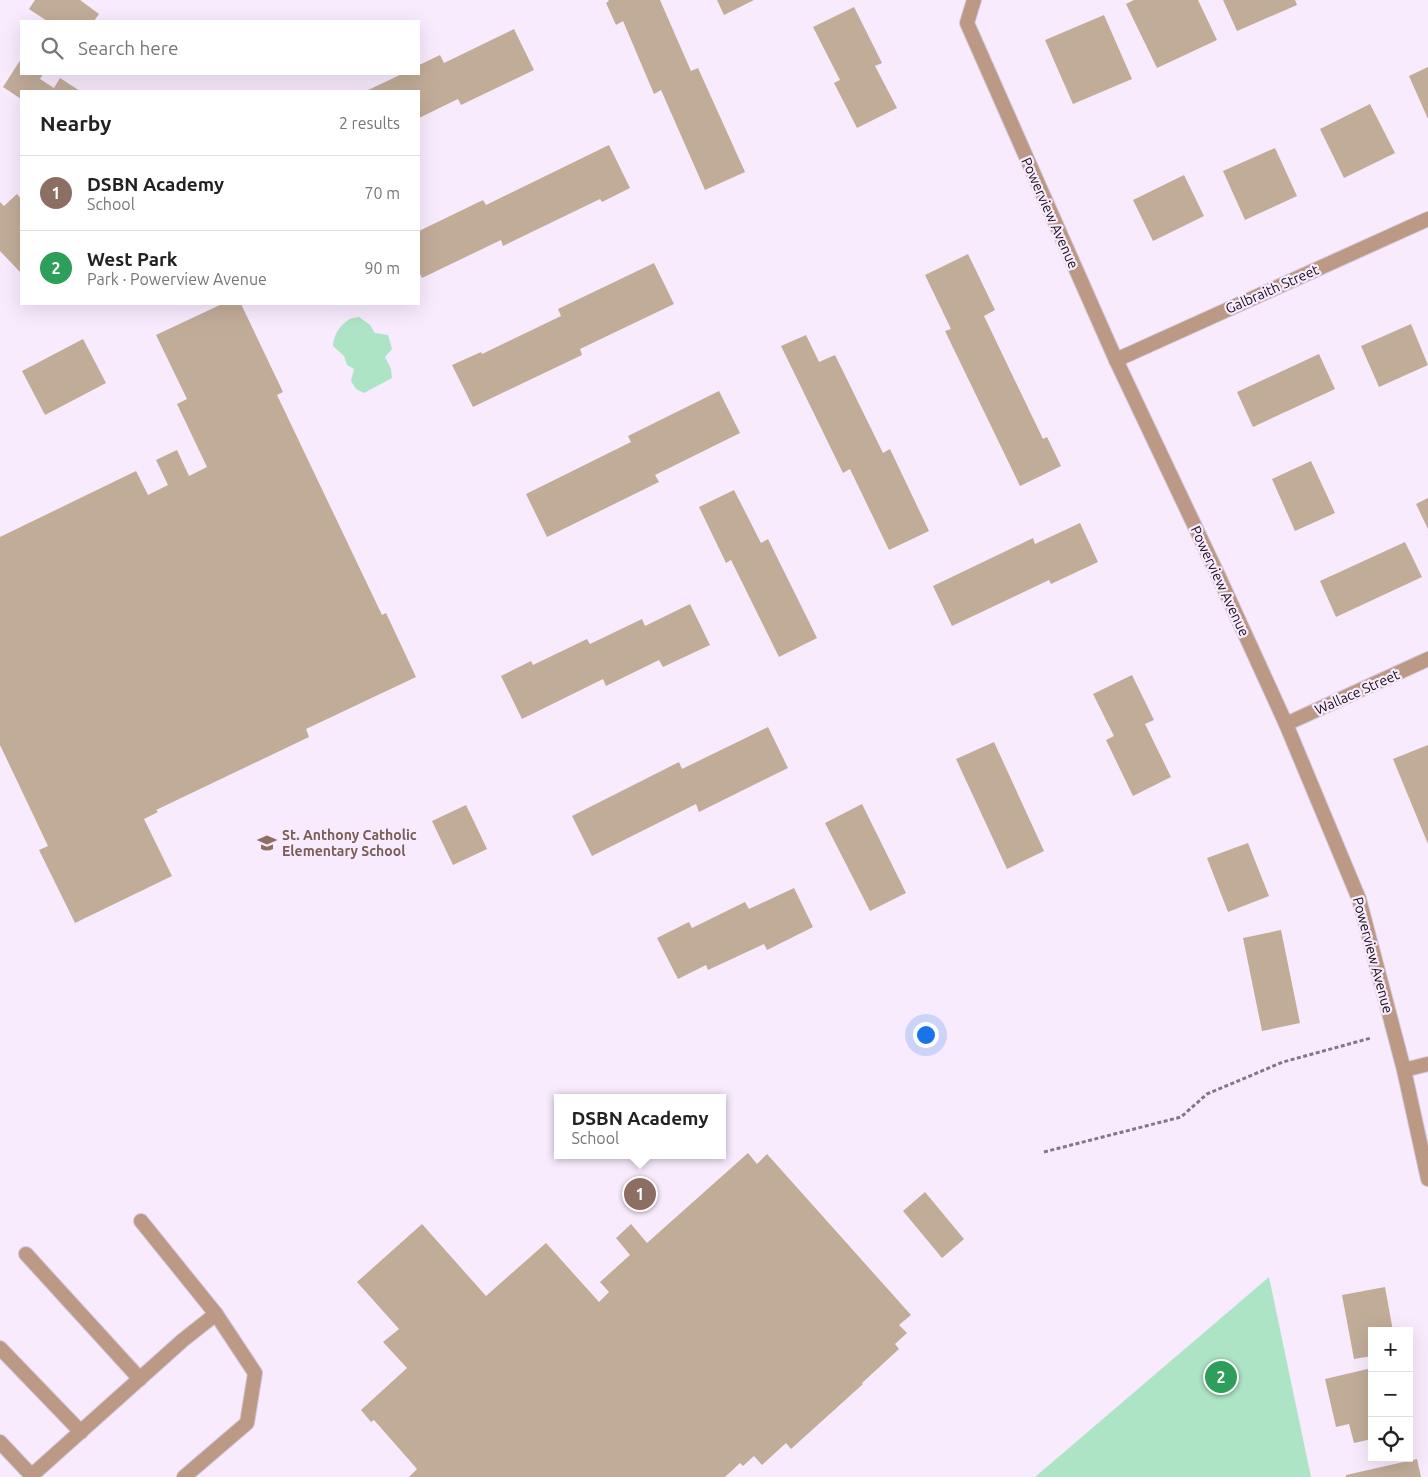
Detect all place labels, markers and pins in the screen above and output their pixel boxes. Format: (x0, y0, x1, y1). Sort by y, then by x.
place label: St. Anthony Catholic Elementary School (282, 827, 417, 859)
school or university icon: St. Anthony Catholic Elementary School (256, 832, 278, 854)
pin: 1 (624, 1175, 656, 1213)
pin: 2 (1205, 1358, 1237, 1396)

